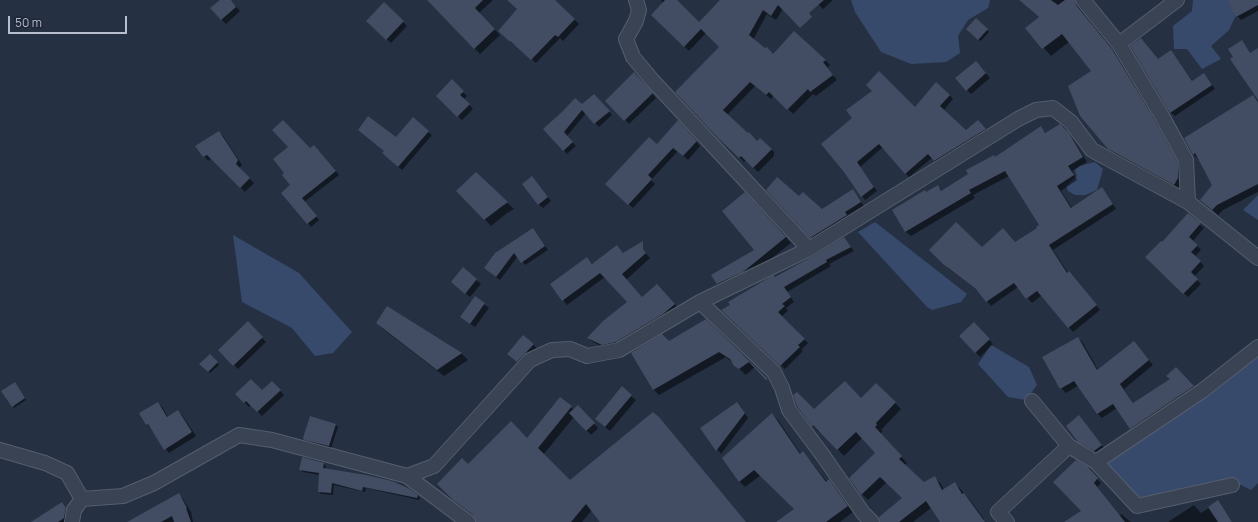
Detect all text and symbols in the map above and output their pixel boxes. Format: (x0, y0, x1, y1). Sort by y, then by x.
scale bar (10, 8, 129, 34)
text: 50 m (15, 14, 42, 31)

